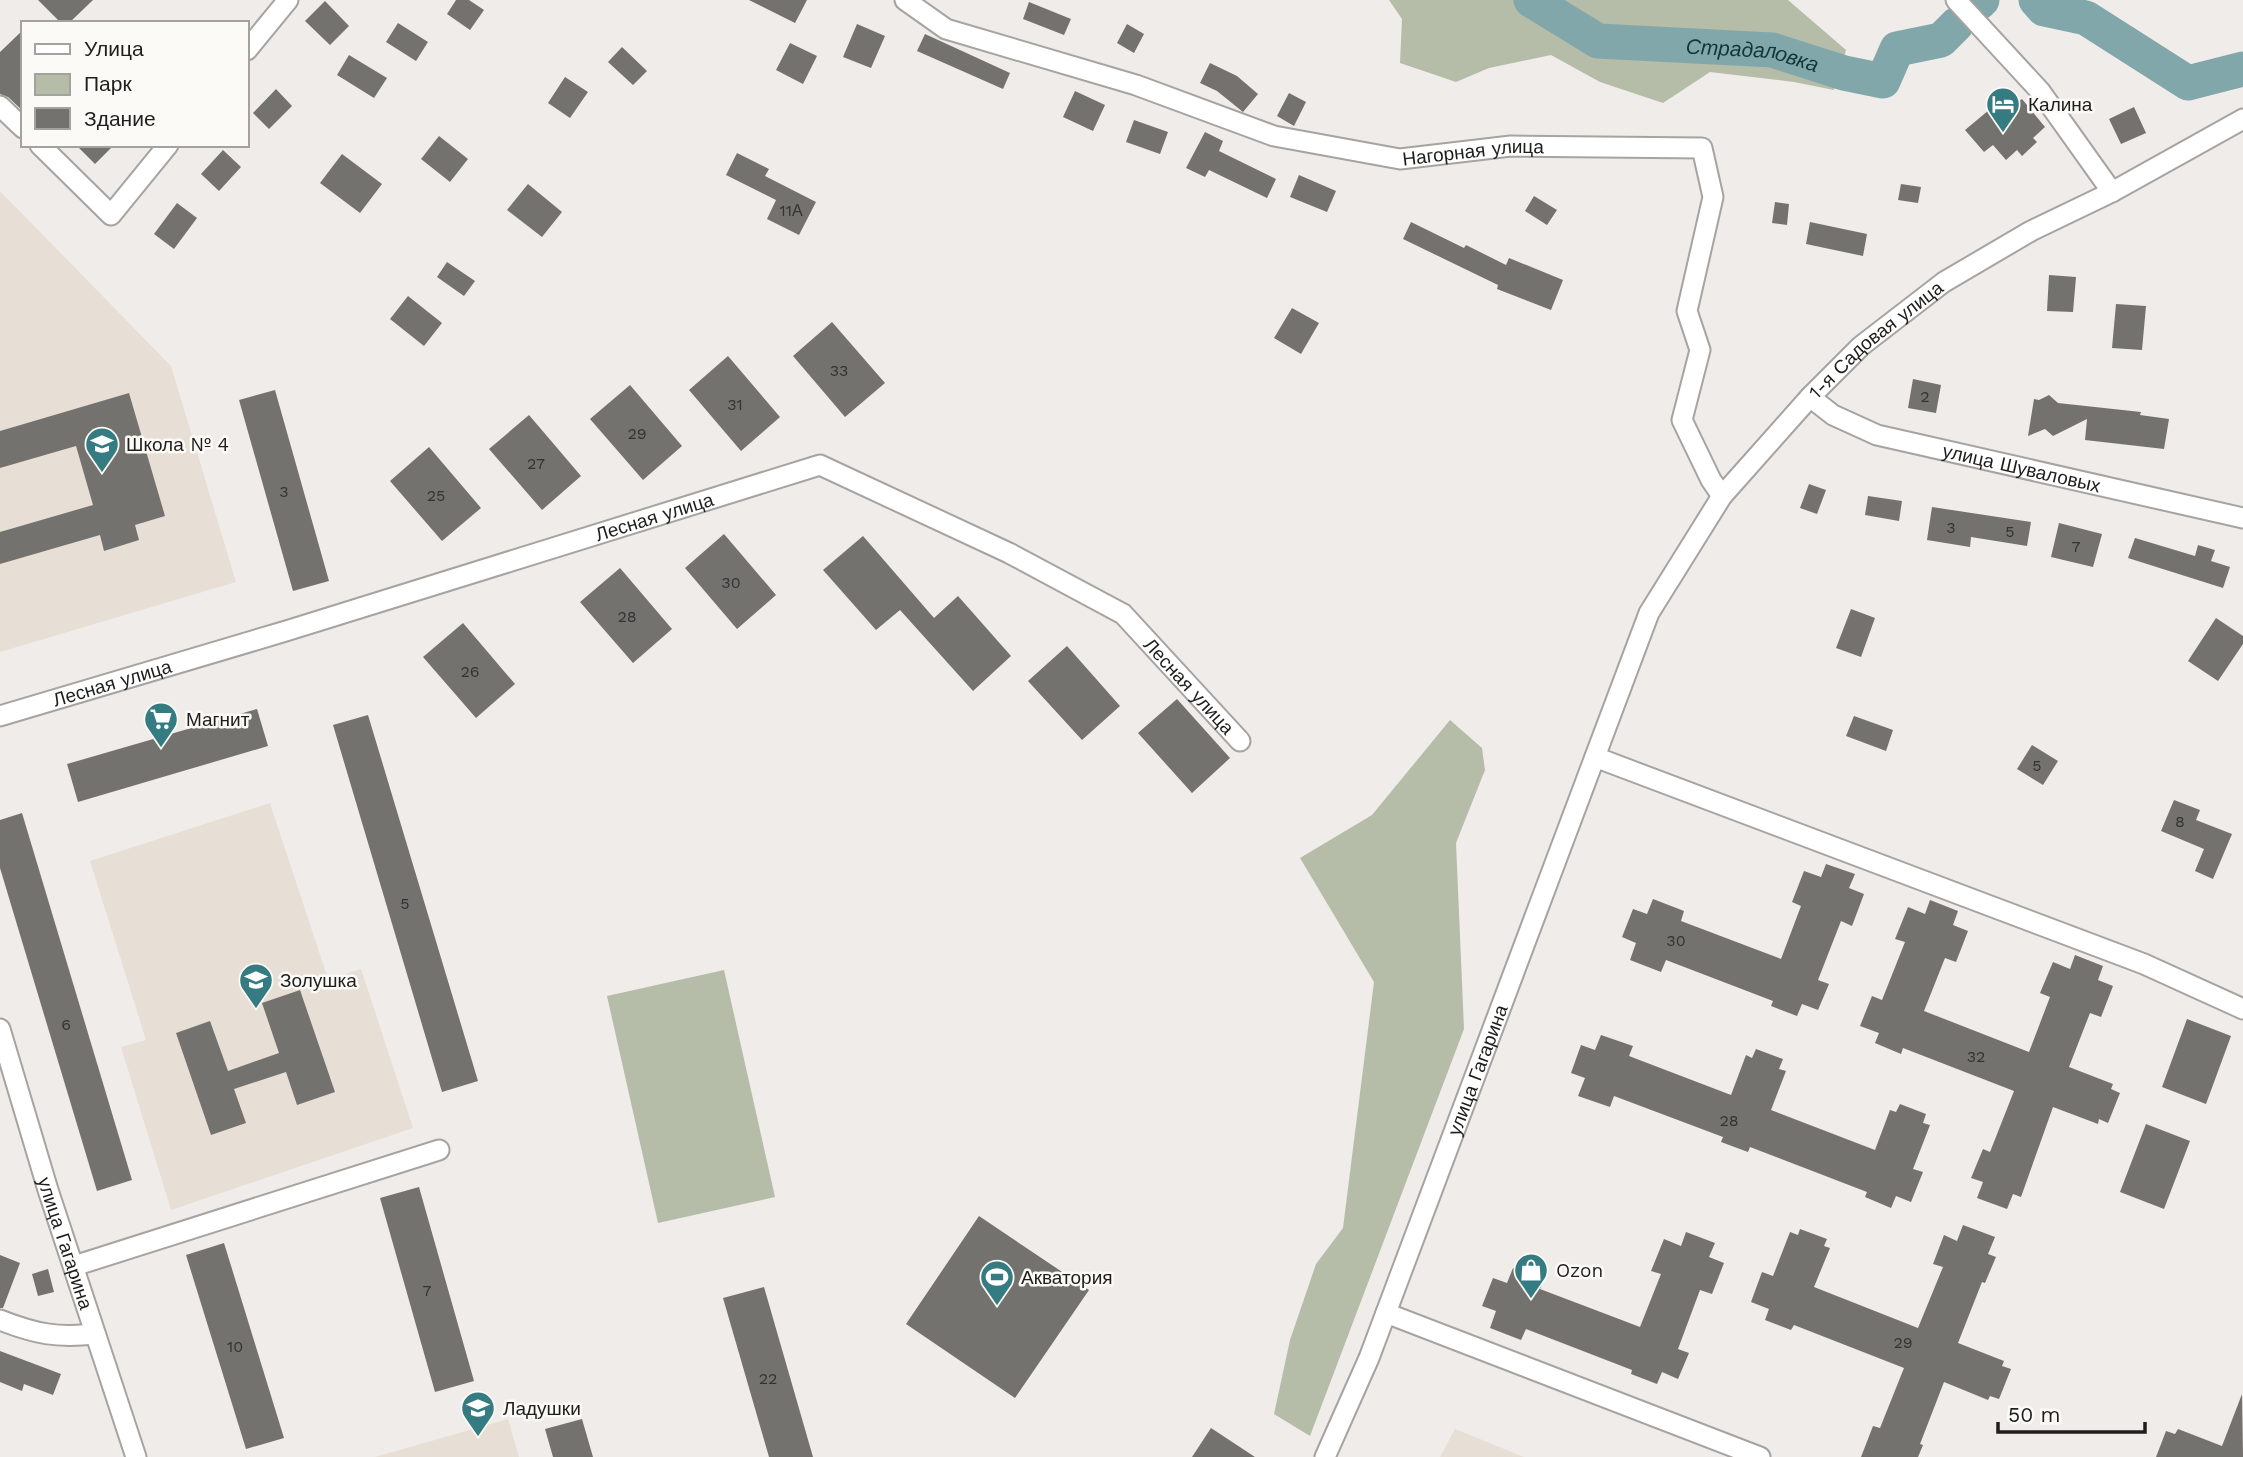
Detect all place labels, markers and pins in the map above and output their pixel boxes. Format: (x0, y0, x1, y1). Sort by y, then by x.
hotel icon: Калина (1984, 85, 2022, 134)
place label: Калина (2028, 93, 2093, 116)
school or university icon: Школа № 4 (83, 425, 121, 474)
place label: Школа № 4 (126, 433, 229, 456)
supermarket icon: Магнит (142, 700, 180, 749)
place label: Магнит (186, 708, 250, 731)
school or university icon: Золушка (237, 961, 275, 1010)
place label: Золушка (280, 969, 357, 992)
shop icon: Ozon (1512, 1251, 1550, 1300)
sports icon: Акватория (978, 1258, 1016, 1307)
place label: Ozon (1556, 1259, 1603, 1282)
place label: Акватория (1021, 1266, 1113, 1289)
school or university icon: Ладушки (459, 1389, 497, 1438)
place label: Ладушки (503, 1397, 581, 1420)

